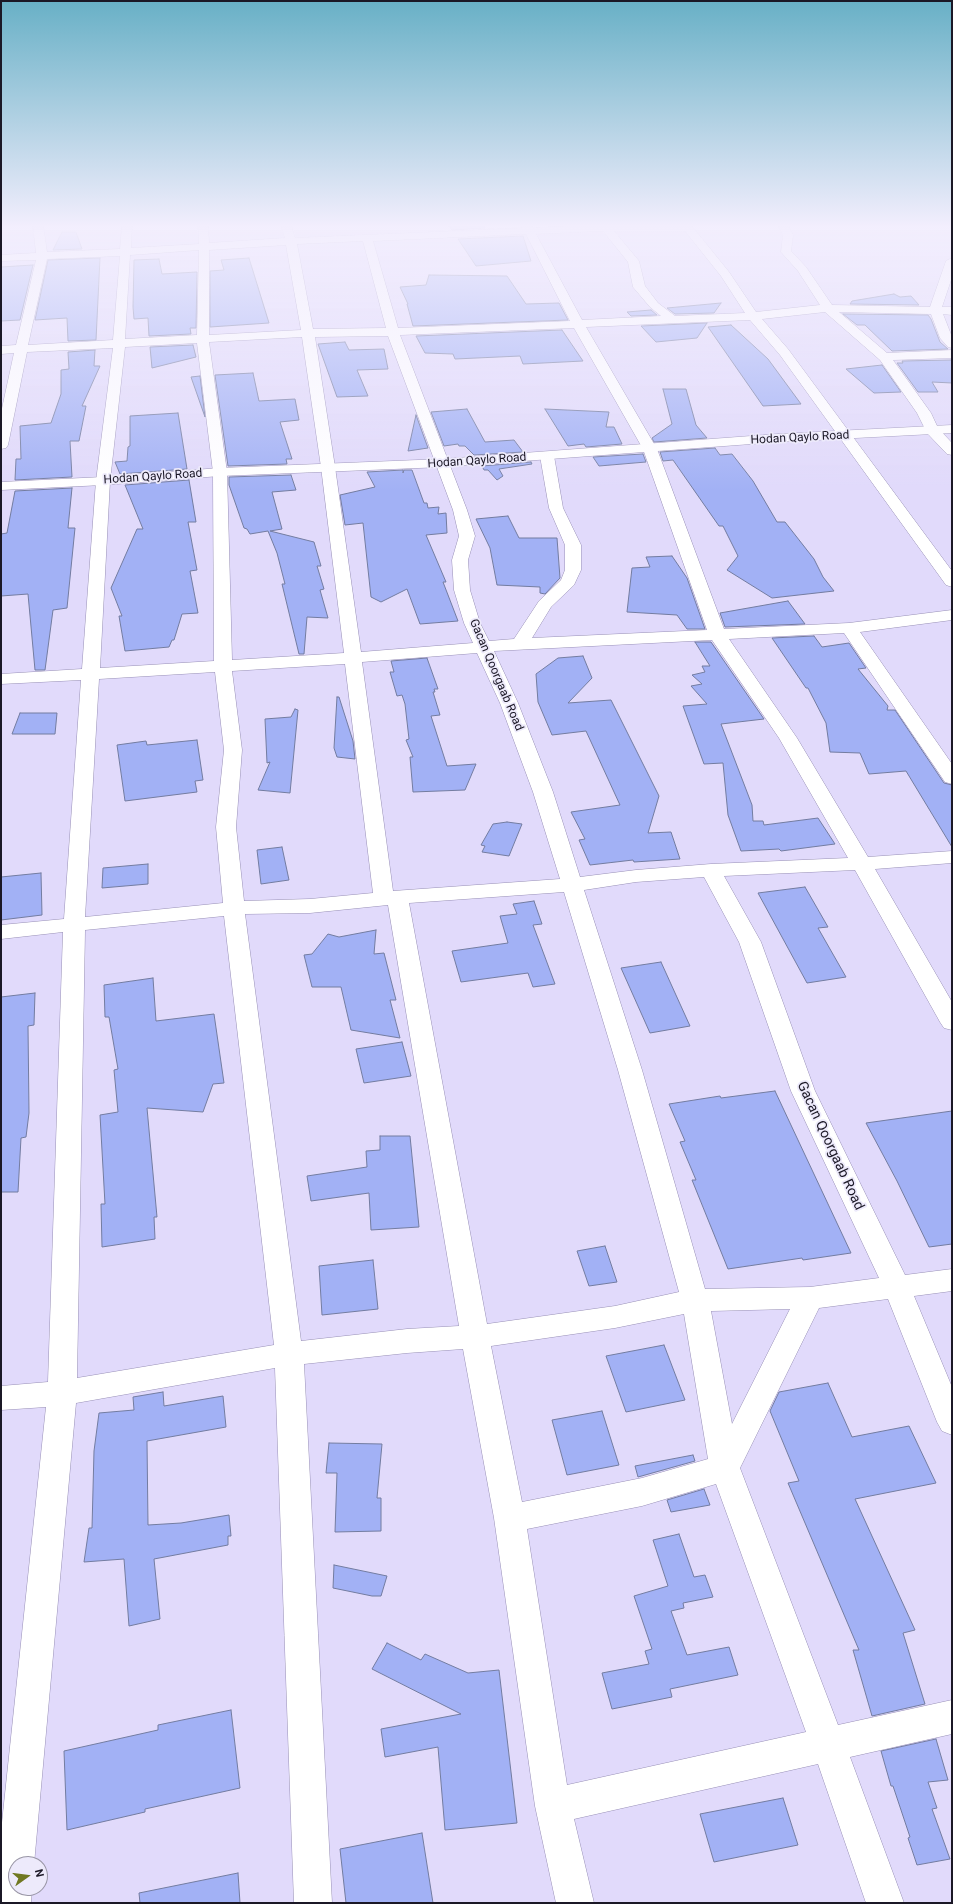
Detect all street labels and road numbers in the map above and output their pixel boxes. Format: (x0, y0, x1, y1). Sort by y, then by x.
street label: Hodan Qaylo Road (750, 428, 850, 448)
street label: Hodan Qaylo Road (427, 450, 527, 472)
street label: Hodan Qaylo Road (103, 466, 203, 488)
street label: Gacan Qoorgaab Road (466, 617, 526, 733)
street label: Gacan Qoorgaab Road (793, 1079, 867, 1213)

